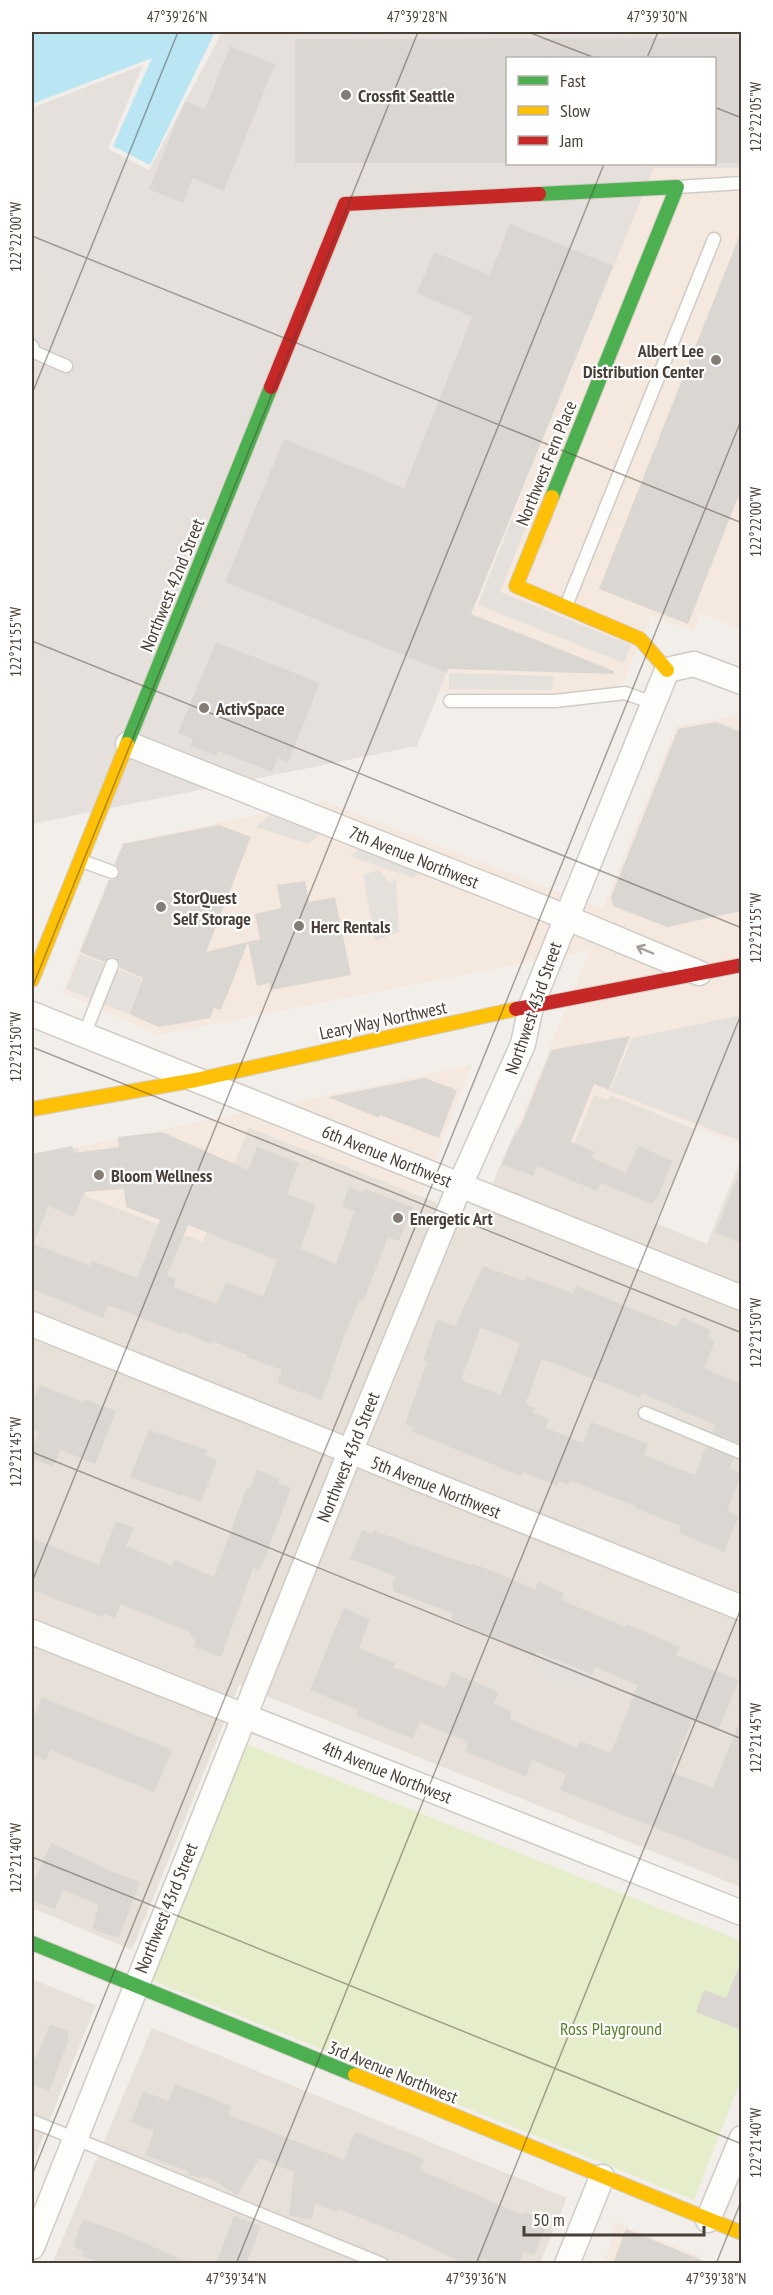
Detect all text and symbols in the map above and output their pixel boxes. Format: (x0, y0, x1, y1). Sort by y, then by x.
text: 47°39'26"N (147, 7, 207, 26)
text: 47°39'28"N (387, 7, 447, 26)
text: 47°39'30"N (627, 7, 687, 26)
legend (506, 57, 716, 165)
text: Fast (560, 69, 586, 92)
text: 122°22'05"W (746, 82, 765, 152)
place label: Crossfit Seattle (358, 84, 455, 107)
marker: Crossfit Seattle (339, 88, 353, 102)
text: Slow (560, 99, 591, 122)
text: Jam (559, 129, 583, 152)
text: 122°22'00"W (6, 202, 25, 272)
place label: Albert Lee Distribution Center (583, 339, 705, 383)
marker: Albert Lee Distribution Center (709, 353, 723, 367)
street label: Northwest Fern Place (510, 397, 582, 529)
text: 122°22'00"W (746, 487, 765, 557)
street label: Northwest 42nd Street (135, 515, 209, 655)
text: 122°21'55"W (6, 607, 25, 677)
place label: ActivSpace (215, 697, 285, 720)
marker: ActivSpace (197, 701, 211, 715)
street label: 7th Avenue Northwest (346, 820, 482, 894)
place label: StorQuest Self Storage (173, 886, 251, 930)
text: 122°21'55"W (746, 893, 765, 963)
marker: StorQuest Self Storage (154, 900, 168, 914)
place label: Herc Rentals (311, 915, 391, 938)
marker: Herc Rentals (292, 919, 306, 933)
street label: Northwest 43rd Street (500, 939, 566, 1077)
one-way arrow (636, 944, 654, 955)
street label: Leary Way Northwest (317, 995, 449, 1045)
text: 122°21'50"W (6, 1012, 25, 1082)
street label: 6th Avenue Northwest (319, 1119, 455, 1193)
place label: Bloom Wellness (111, 1164, 212, 1187)
marker: Bloom Wellness (92, 1168, 106, 1182)
place label: Energetic Art (410, 1207, 494, 1230)
marker: Energetic Art (391, 1211, 405, 1225)
text: 122°21'50"W (746, 1298, 765, 1368)
street label: Northwest 43rd Street (311, 1388, 385, 1525)
text: 122°21'45"W (6, 1417, 25, 1487)
street label: 5th Avenue Northwest (368, 1450, 504, 1524)
text: 122°21'45"W (746, 1703, 765, 1773)
street label: 4th Avenue Northwest (319, 1735, 455, 1809)
text: 122°21'40"W (6, 1823, 25, 1893)
street label: Northwest 43rd Street (129, 1839, 203, 1976)
park label: Ross Playground (560, 2017, 662, 2040)
street label: 3rd Avenue Northwest (325, 2035, 461, 2109)
text: 122°21'40"W (746, 2108, 765, 2178)
scale bar (524, 2199, 704, 2237)
text: 50 m (533, 2208, 565, 2231)
text: 47°39'34"N (206, 2269, 266, 2288)
text: 47°39'36"N (446, 2269, 506, 2288)
text: 47°39'38"N (686, 2269, 746, 2288)

